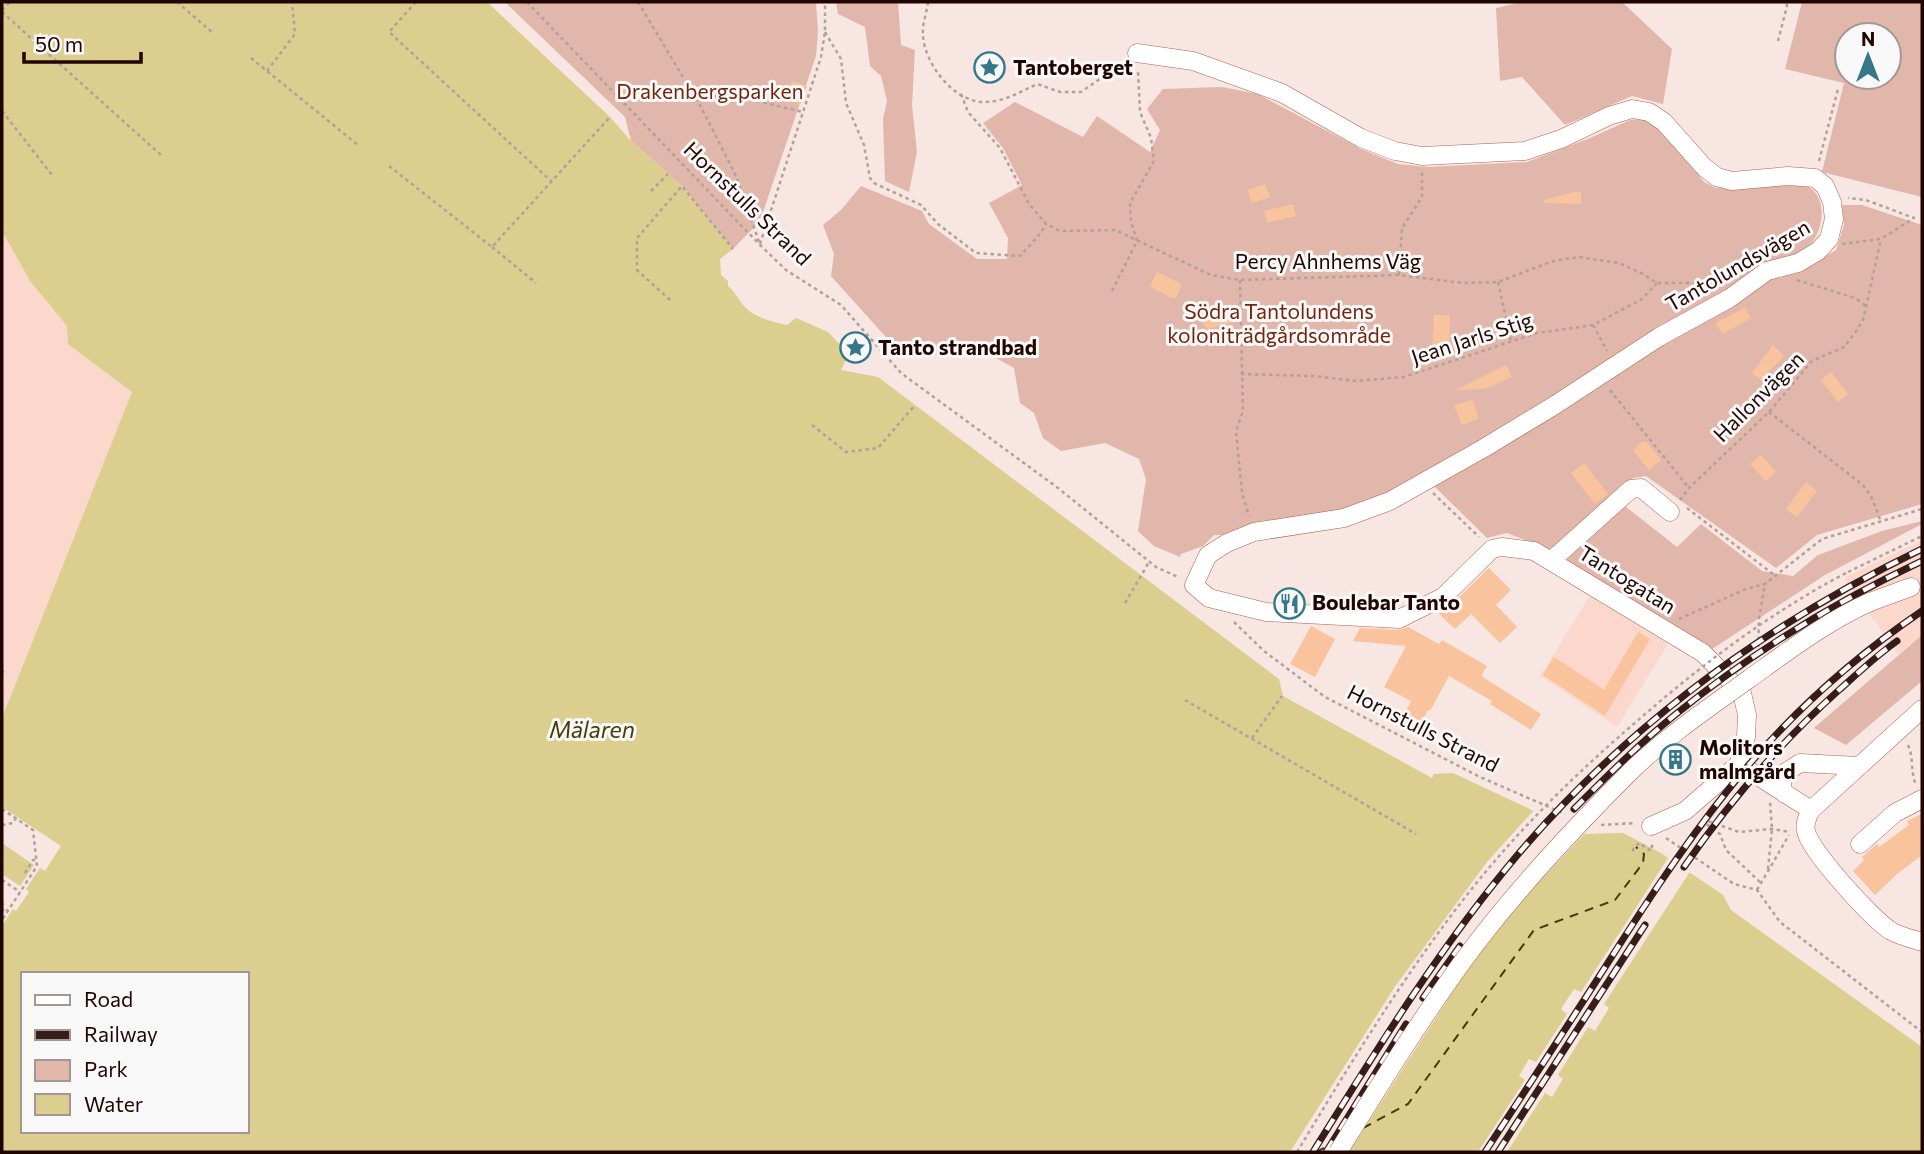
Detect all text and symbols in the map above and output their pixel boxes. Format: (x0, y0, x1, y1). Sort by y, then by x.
scale bar (24, 21, 142, 65)
north arrow (1833, 21, 1903, 91)
text: N (1861, 27, 1875, 50)
text: 50 m (35, 31, 83, 56)
place icon: Tantoberget (973, 51, 1007, 85)
place label: Tantoberget (1013, 54, 1133, 79)
park label: Drakenbergsparken (616, 78, 804, 103)
street label: Hornstulls Strand (679, 136, 817, 270)
street label: Tantolundsvägen (1661, 213, 1814, 316)
street label: Percy Ahnhems Väg (1235, 248, 1421, 273)
park label: Södra Tantolundens koloniträdgårdsområde (1167, 298, 1391, 347)
street label: Jean Jarls Stig (1408, 306, 1535, 369)
place icon: Tanto strandbad (838, 331, 872, 365)
place label: Tanto strandbad (878, 334, 1037, 359)
street label: Hallonvägen (1708, 346, 1808, 446)
street label: Tantogatan (1575, 539, 1681, 618)
restaurant icon: Boulebar Tanto (1272, 586, 1306, 620)
place label: Boulebar Tanto (1312, 589, 1460, 614)
street label: Hornstulls Strand (1344, 679, 1504, 777)
water label: Mälaren (549, 715, 635, 743)
place label: Molitors malmgård (1699, 734, 1796, 783)
building icon: Molitors malmgård (1659, 743, 1693, 777)
legend (21, 972, 248, 1133)
text: Road (84, 986, 133, 1011)
text: Railway (84, 1021, 158, 1046)
text: Park (84, 1056, 128, 1081)
text: Water (84, 1091, 143, 1116)

